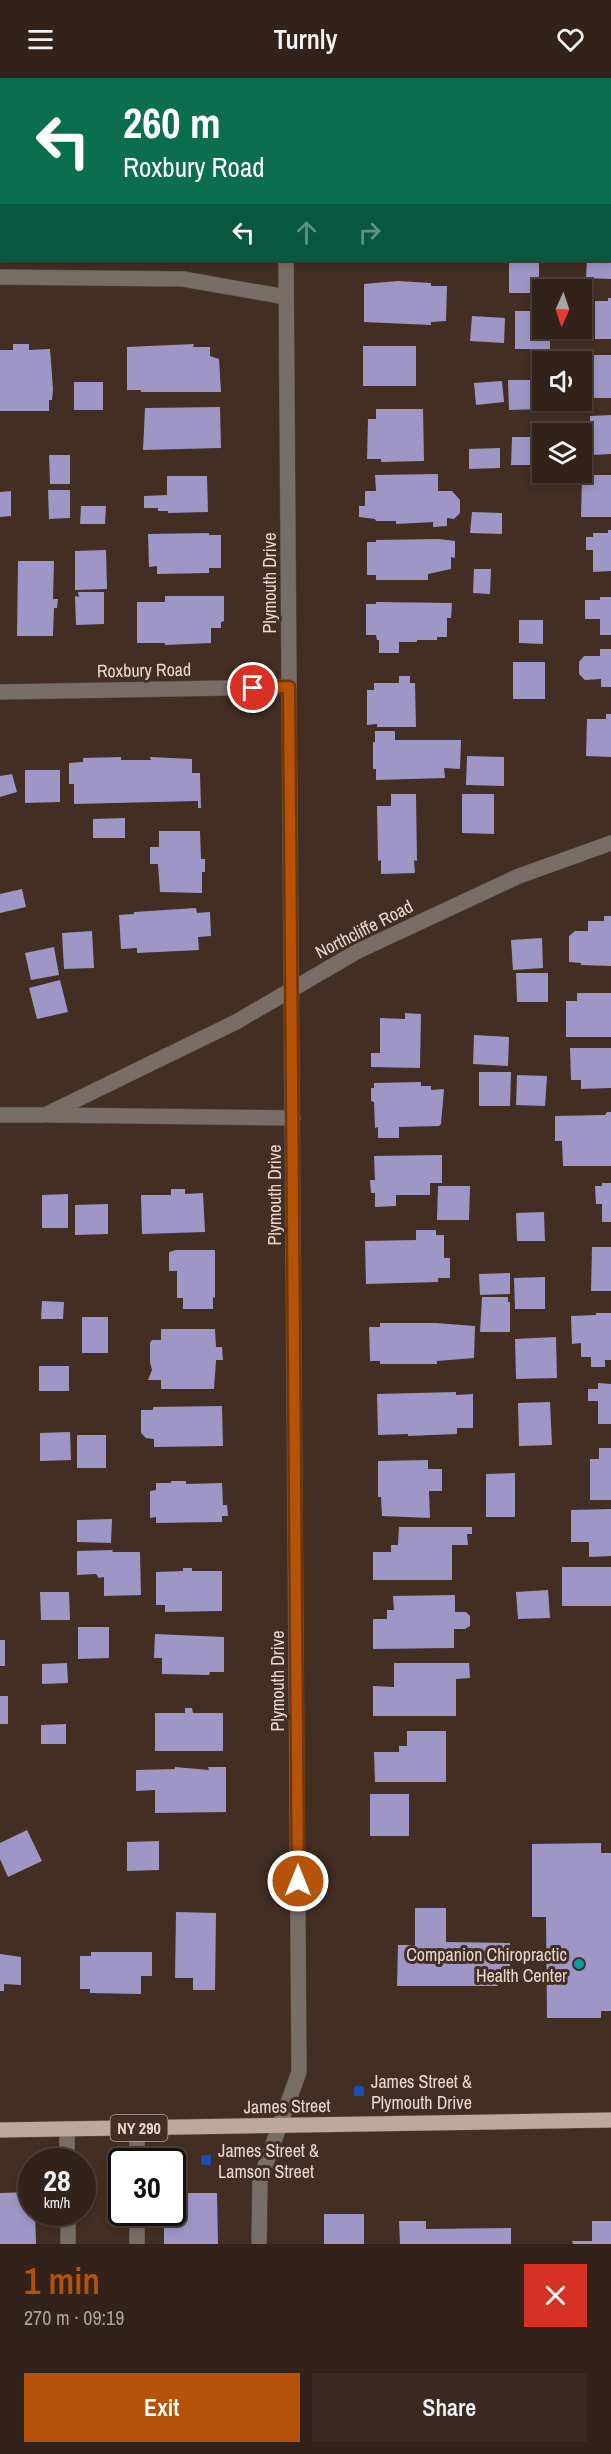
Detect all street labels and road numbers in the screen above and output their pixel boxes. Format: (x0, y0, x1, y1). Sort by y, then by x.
street label: Plymouth Drive (257, 533, 282, 633)
street label: Roxbury Road (97, 657, 191, 683)
street label: Northcliffe Road (311, 894, 417, 964)
street label: Plymouth Drive (262, 1145, 287, 1245)
street label: Plymouth Drive (265, 1631, 290, 1731)
street label: James Street (243, 2093, 331, 2119)
road number: NY 290 (110, 2115, 168, 2141)

